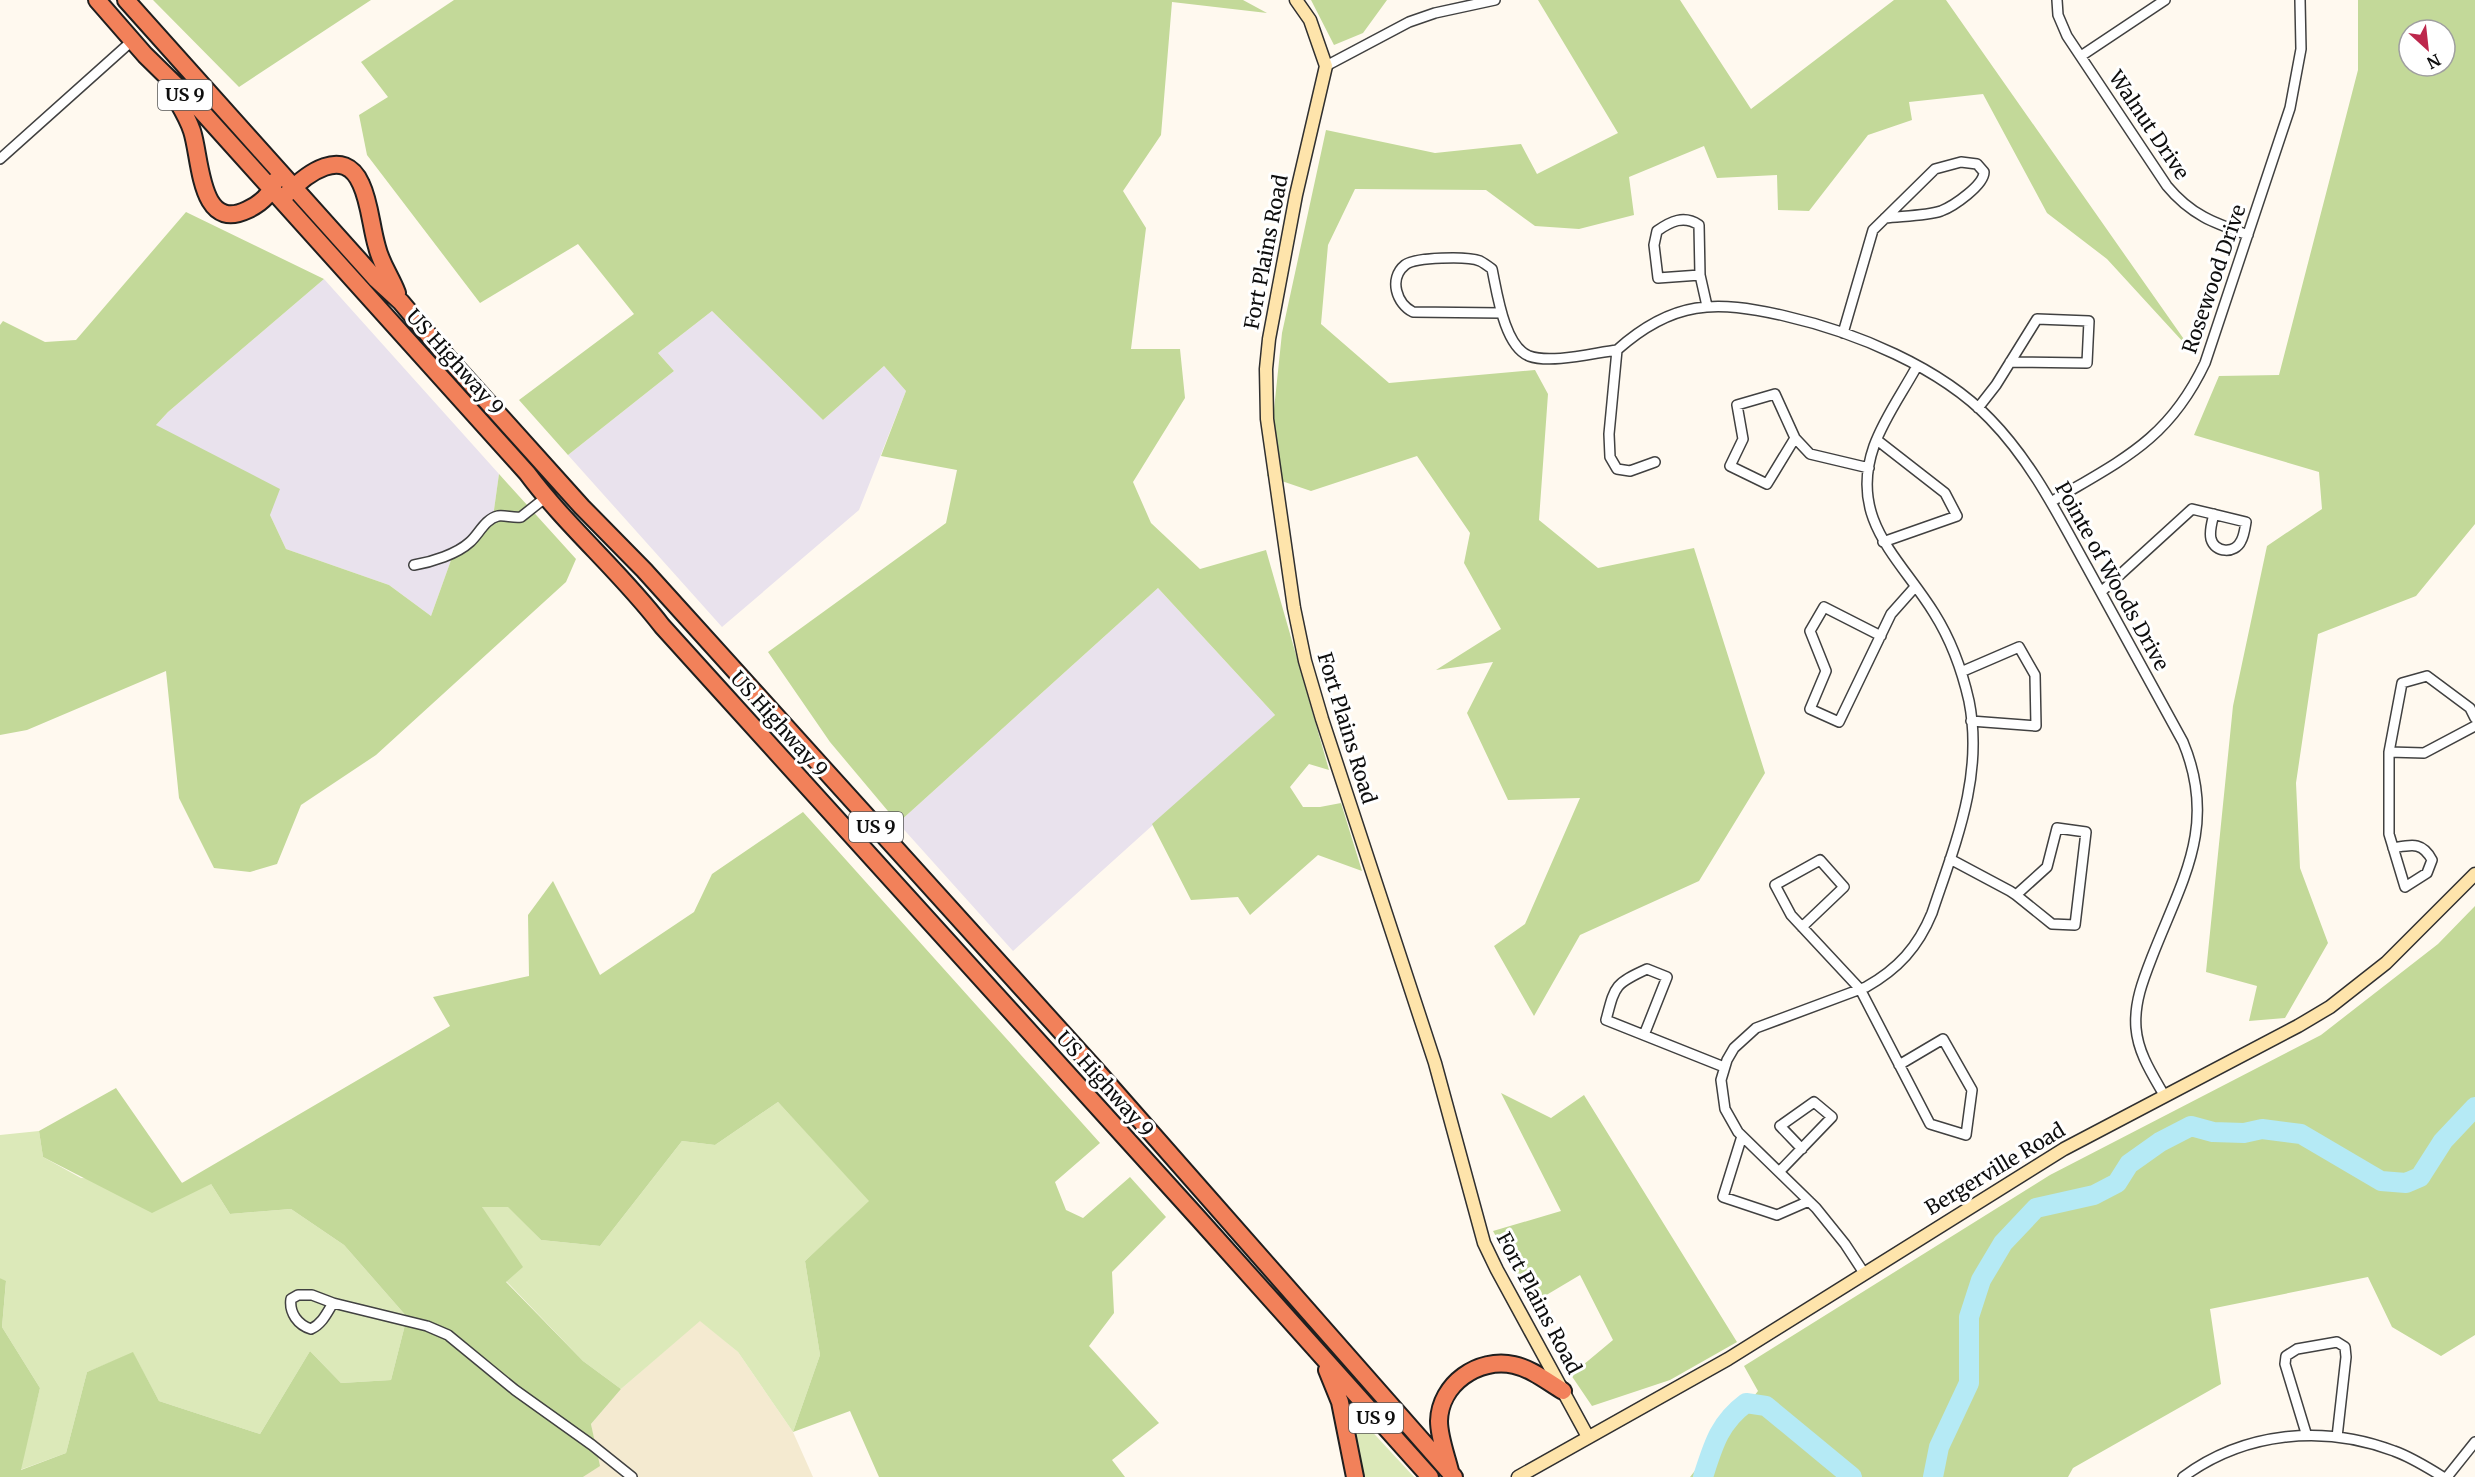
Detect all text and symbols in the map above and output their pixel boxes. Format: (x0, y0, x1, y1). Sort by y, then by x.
north arrow (2397, 18, 2457, 78)
text: N (2423, 50, 2444, 73)
street label: Walnut Drive (2103, 65, 2195, 184)
road number: US 9 (158, 80, 212, 110)
street label: Fort Plains Road (1238, 172, 1293, 331)
street label: Rosewood Drive (2176, 201, 2251, 357)
street label: US Highway 9 (401, 304, 509, 420)
street label: Pointe of Woods Drive (2050, 477, 2175, 675)
street label: Fort Plains Road (1313, 649, 1382, 807)
street label: US Highway 9 (725, 666, 833, 782)
road number: US 9 (849, 812, 903, 842)
street label: US Highway 9 (1051, 1026, 1159, 1142)
street label: Bergerville Road (1920, 1117, 2069, 1220)
street label: Fort Plains Road (1492, 1228, 1587, 1378)
road number: US 9 (1349, 1403, 1403, 1433)

